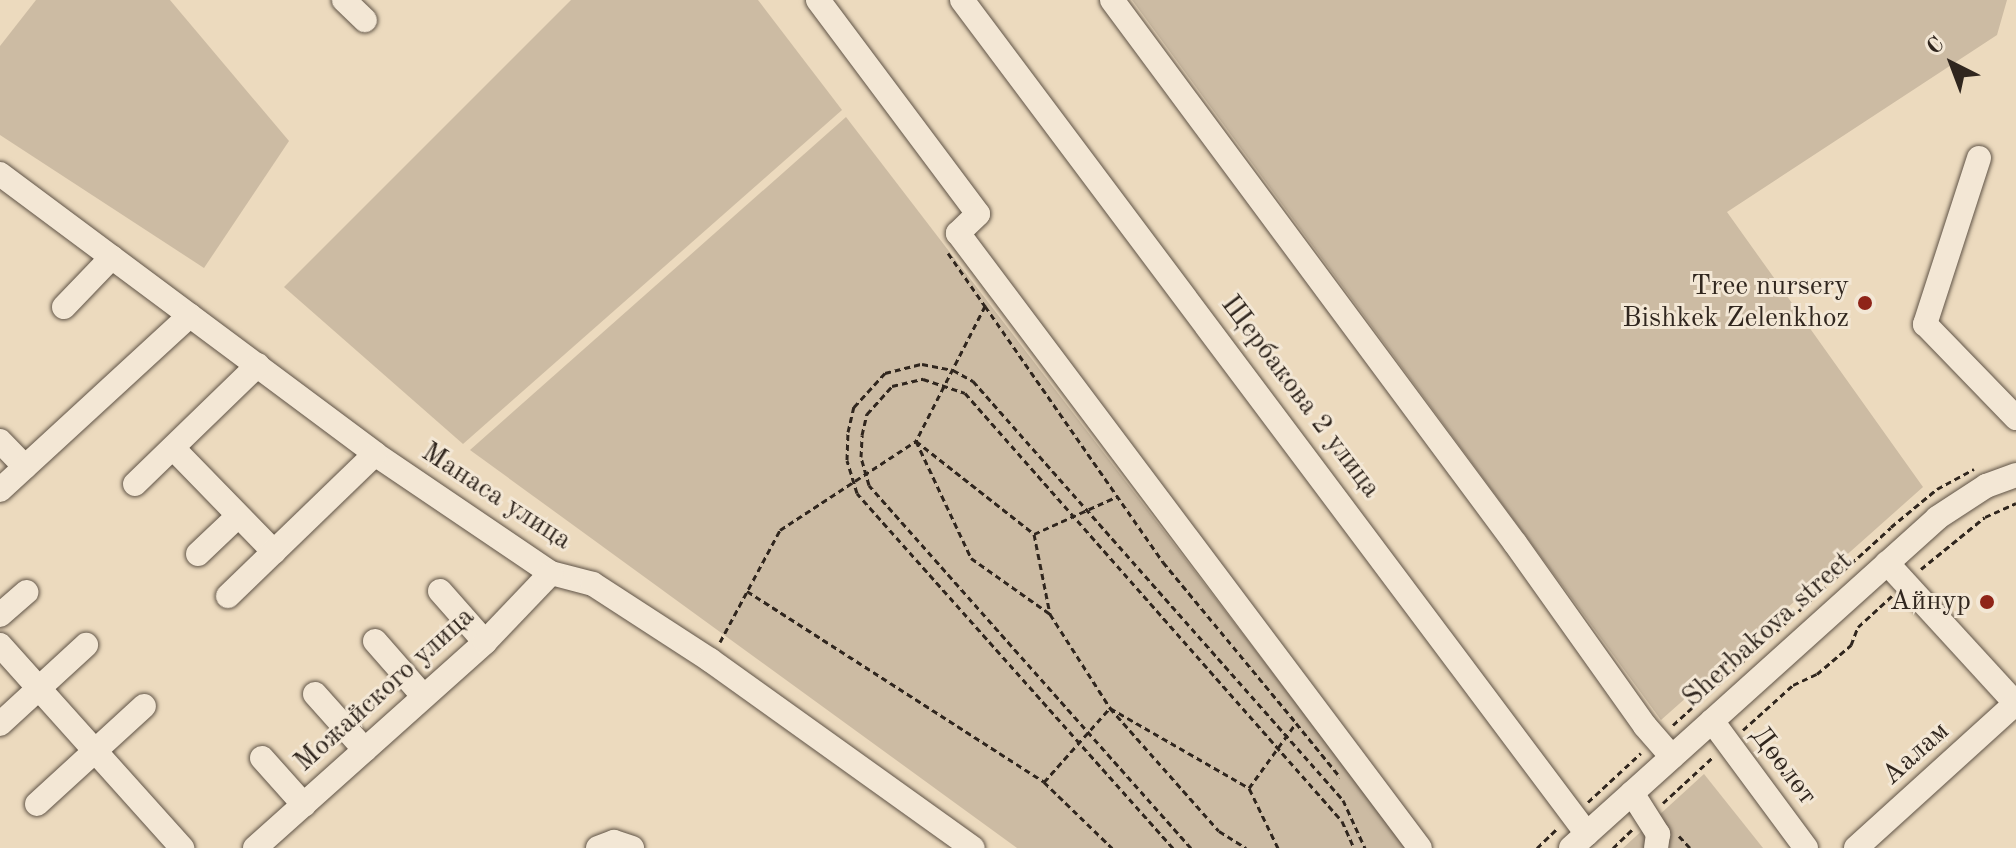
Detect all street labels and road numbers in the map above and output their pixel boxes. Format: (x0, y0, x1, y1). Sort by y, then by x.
street label: Щербакова 2 улица (1213, 289, 1387, 505)
street label: Манаса улица (415, 436, 577, 558)
street label: Sherbakova street (1676, 545, 1860, 715)
street label: Можайского улица (288, 600, 482, 780)
street label: Аалам (1875, 715, 1957, 793)
street label: Дөөлөт (1743, 720, 1823, 812)

